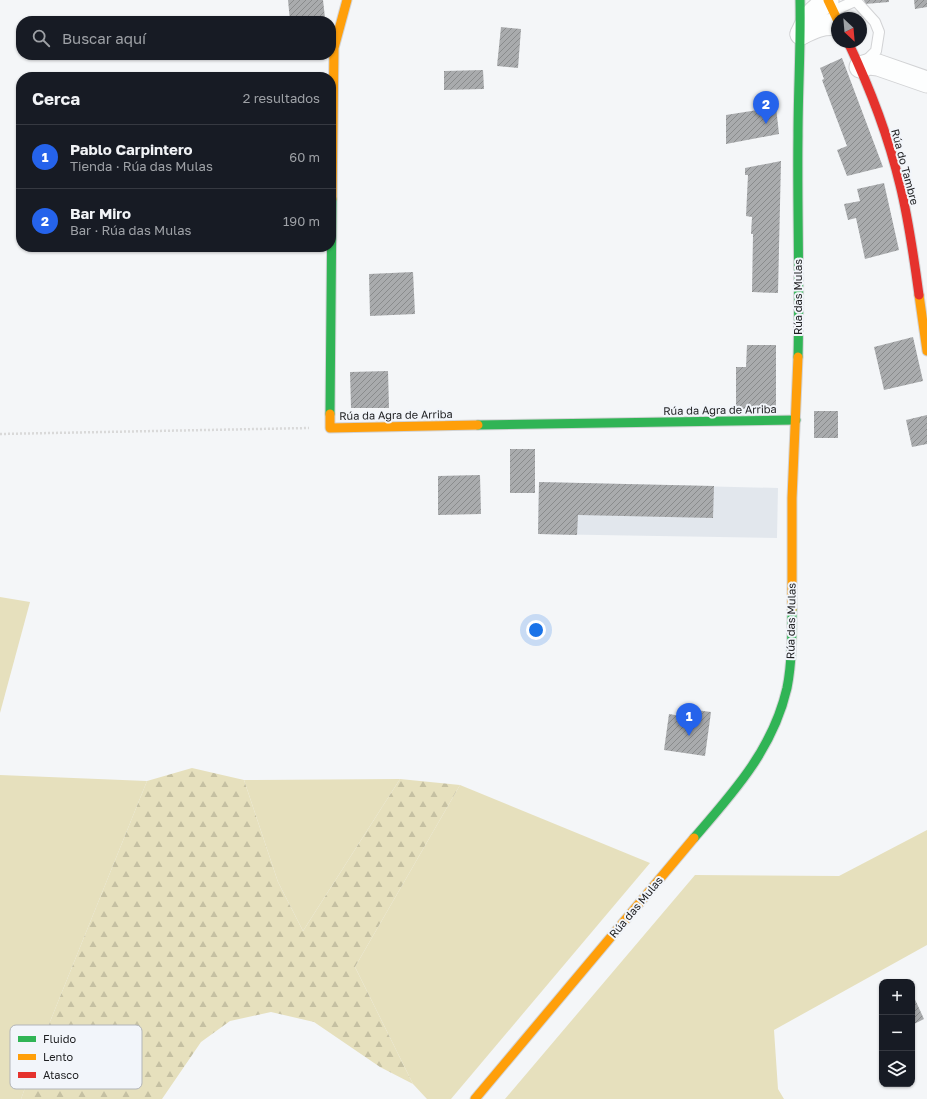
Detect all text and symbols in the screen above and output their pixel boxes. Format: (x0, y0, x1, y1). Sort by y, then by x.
north arrow (831, 12, 867, 48)
search box (16, 16, 336, 60)
icon: search (30, 27, 52, 49)
text: Buscar aquí (62, 29, 146, 47)
text: Cerca (32, 88, 80, 109)
text: 2 resultados (243, 90, 320, 106)
pin: 2 (753, 91, 779, 124)
street label: Rúa do Tambre (889, 127, 922, 206)
text: Pablo Carpintero (70, 140, 193, 158)
text: 1 (42, 149, 48, 165)
text: 60 m (289, 149, 320, 165)
text: Tienda · Rúa das Mulas (70, 158, 213, 174)
text: Bar Miro (70, 204, 131, 222)
text: 2 (41, 213, 49, 229)
text: 190 m (283, 213, 320, 229)
text: Bar · Rúa das Mulas (70, 222, 192, 238)
street label: Rúa das Mulas (791, 259, 804, 335)
street label: Rúa da Agra de Arriba (663, 402, 777, 417)
street label: Rúa da Agra de Arriba (339, 407, 453, 422)
street label: Rúa das Mulas (783, 583, 798, 659)
your location (526, 620, 546, 640)
pin: 1 (676, 703, 702, 736)
street label: Rúa das Mulas (606, 873, 665, 940)
map controls (879, 979, 915, 1087)
button: + (879, 979, 915, 1015)
button: − (879, 1015, 915, 1051)
legend (10, 1025, 142, 1089)
text: Fluido (43, 1032, 76, 1045)
text: Lento (43, 1050, 74, 1063)
button: layers (879, 1051, 915, 1087)
text: Atasco (43, 1068, 79, 1081)

